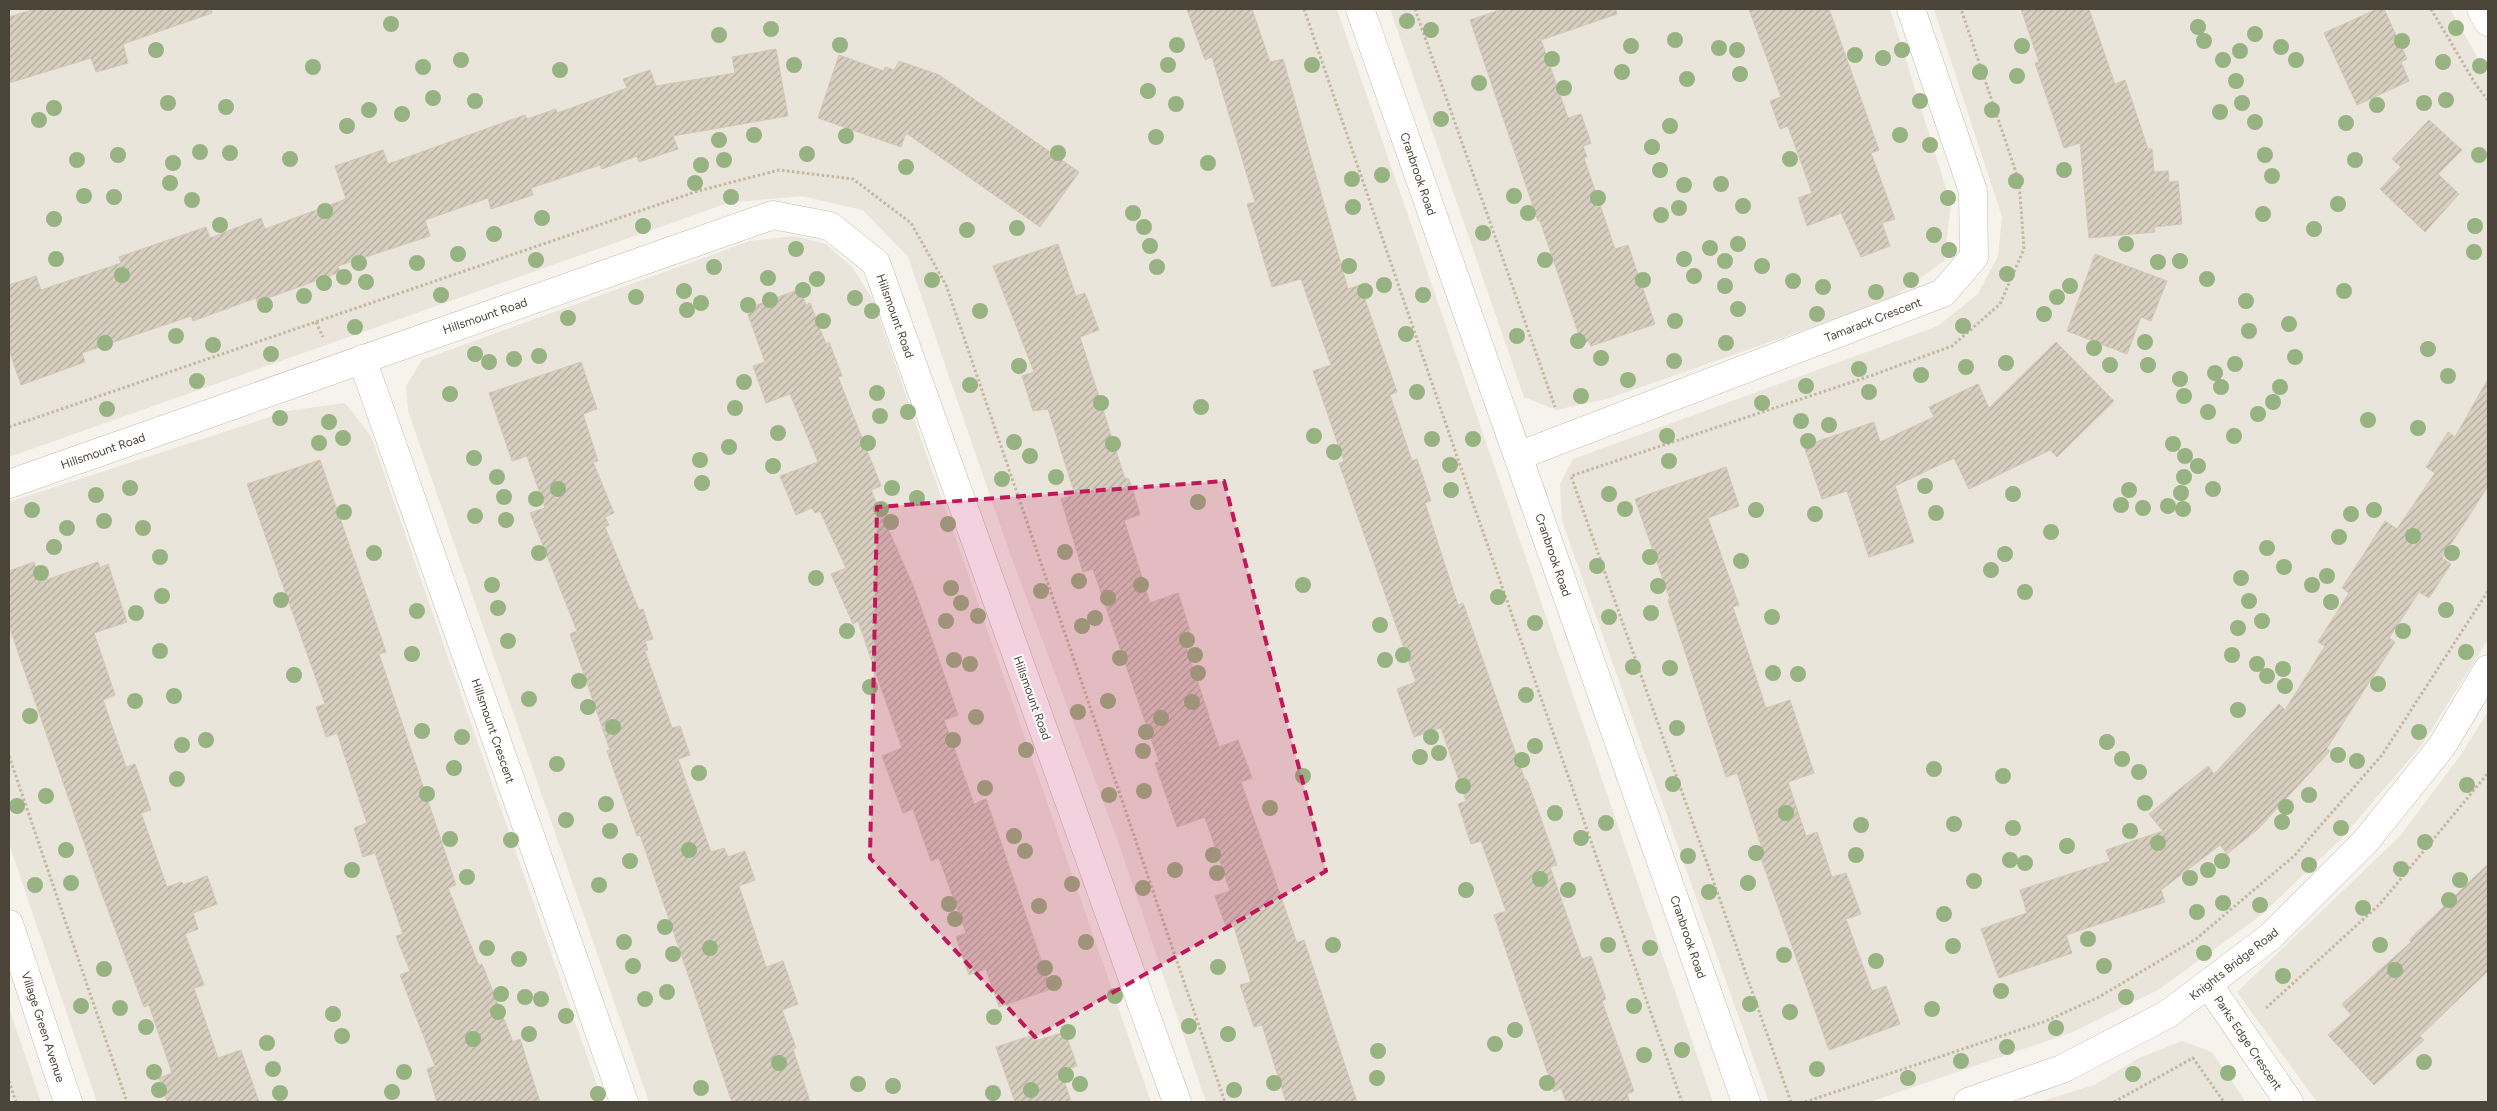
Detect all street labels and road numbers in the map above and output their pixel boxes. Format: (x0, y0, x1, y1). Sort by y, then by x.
street label: Cranbrook Road (1397, 131, 1439, 217)
street label: Hillsmount Road (873, 272, 917, 360)
street label: Hillsmount Road (441, 295, 529, 337)
street label: Tamarack Crescent (1822, 295, 1924, 345)
street label: Hillsmount Road (59, 430, 147, 472)
street label: Cranbrook Road (1532, 512, 1574, 598)
street label: Hillsmount Road (1010, 654, 1054, 742)
street label: Hillsmount Crescent (468, 677, 518, 786)
street label: Cranbrook Road (1667, 894, 1709, 980)
street label: Knights Bridge Road (2187, 925, 2281, 1003)
street label: Village Green Avenue (18, 970, 68, 1085)
street label: Parks Edge Crescent (2211, 993, 2285, 1093)

